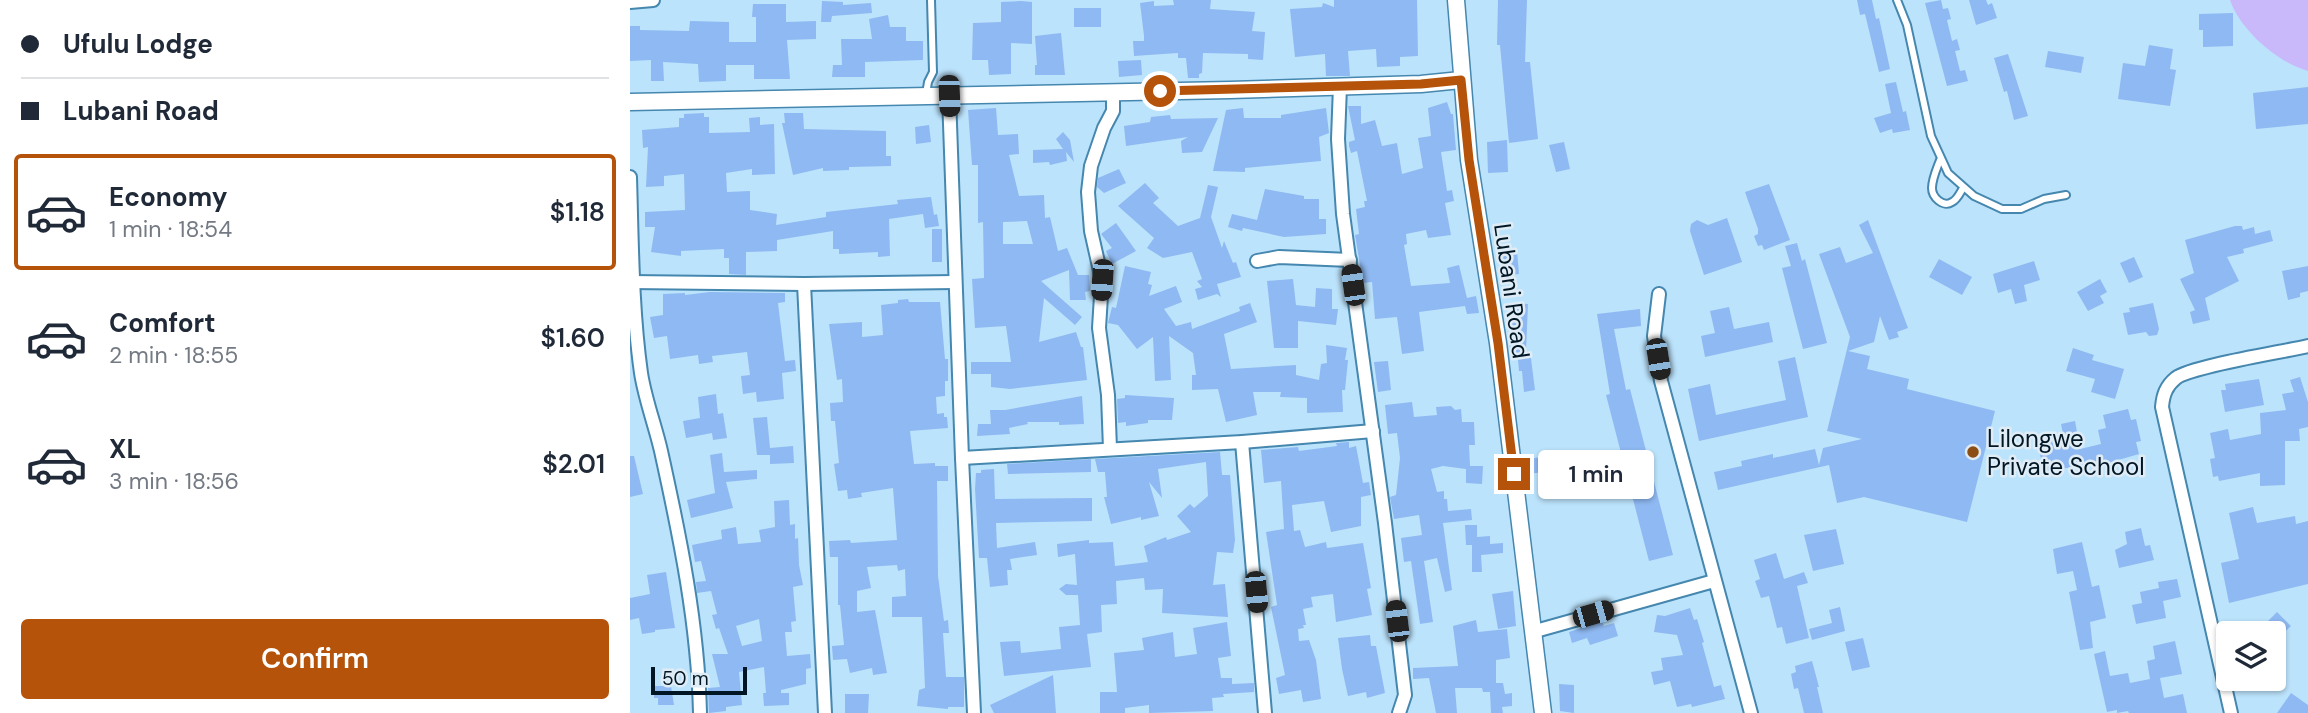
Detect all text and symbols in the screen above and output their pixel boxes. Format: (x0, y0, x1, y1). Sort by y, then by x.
text: Ufulu Lodge (63, 27, 213, 61)
car (938, 75, 961, 117)
route start (1144, 75, 1176, 107)
text: Lubani Road (63, 94, 219, 128)
text: Economy (109, 180, 227, 214)
icon: car (25, 181, 88, 244)
text: $1.18 (550, 195, 605, 229)
text: 1 min · 18:54 (109, 214, 232, 244)
street label: Lubani Road (1487, 221, 1537, 361)
car (1091, 258, 1114, 302)
car (1340, 263, 1367, 307)
text: Comfort (109, 306, 215, 340)
icon: car (25, 307, 88, 370)
text: $1.60 (540, 321, 605, 355)
car (1645, 337, 1672, 381)
text: 2 min · 18:55 (109, 340, 238, 370)
place label: Lilongwe Private School (1987, 423, 2145, 482)
text: XL (109, 432, 141, 466)
icon: car (25, 433, 88, 496)
marker: Lilongwe Private School (1965, 444, 1981, 460)
text: $2.01 (542, 447, 605, 481)
callout: 1 min (1538, 449, 1654, 498)
route end (1498, 458, 1530, 490)
text: 1 min (1569, 459, 1623, 489)
text: 3 min · 18:56 (109, 466, 239, 496)
car (1244, 570, 1269, 614)
car (1570, 598, 1617, 630)
car (1385, 599, 1410, 643)
button: Confirm (21, 619, 609, 699)
map controls (2216, 621, 2286, 691)
button: layers (2216, 621, 2286, 691)
scale bar (651, 664, 747, 696)
text: 50 m (662, 666, 709, 691)

